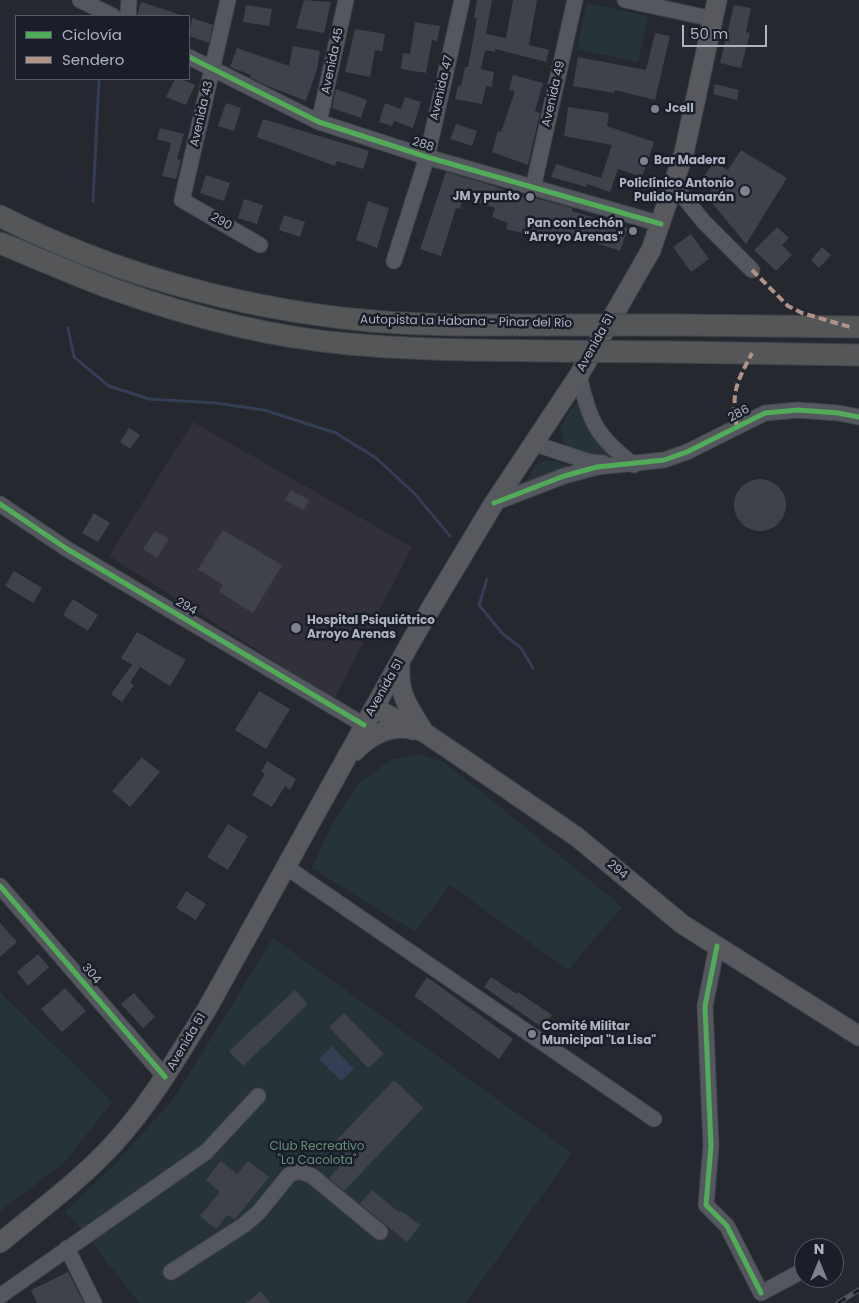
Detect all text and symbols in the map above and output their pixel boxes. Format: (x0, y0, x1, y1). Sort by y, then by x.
legend (15, 15, 190, 80)
scale bar (684, 15, 769, 47)
text: 50 m (690, 23, 728, 44)
text: Ciclovía (62, 24, 122, 45)
street label: Avenida 45 (319, 27, 347, 95)
text: Sendero (62, 49, 124, 70)
street label: Avenida 47 (428, 54, 456, 122)
street label: Avenida 49 (539, 60, 569, 128)
street label: Avenida 43 (187, 80, 217, 148)
place label: Jcell (665, 102, 694, 116)
marker: Jcell (649, 103, 661, 115)
street label: 288 (410, 135, 436, 155)
place label: Bar Madera (654, 154, 726, 168)
marker: Bar Madera (638, 155, 650, 167)
place label: Policlínico Antonio Pulido Humarán (619, 177, 734, 205)
marker: Policlínico Antonio Pulido Humarán (738, 184, 752, 198)
place label: JM y punto (453, 190, 520, 204)
marker: JM y punto (524, 191, 536, 203)
street label: 290 (208, 210, 234, 234)
place label: Pan con Lechón "Arroyo Arenas" (524, 217, 623, 245)
marker: Pan con Lechón "Arroyo Arenas" (627, 225, 639, 237)
street label: Avenida 51 (574, 312, 618, 374)
street label: Autopista La Habana - Pinar del Río (360, 313, 572, 331)
street label: 286 (726, 402, 752, 426)
street label: 294 (173, 595, 199, 619)
place label: Hospital Psiquiátrico Arroyo Arenas (307, 614, 435, 642)
marker: Hospital Psiquiátrico Arroyo Arenas (289, 621, 303, 635)
street label: Avenida 51 (363, 657, 407, 719)
street label: 294 (604, 857, 630, 883)
street label: 304 (78, 961, 104, 987)
street label: Avenida 51 (164, 1011, 210, 1073)
place label: Comité Militar Municipal "La Lisa" (542, 1020, 656, 1048)
marker: Comité Militar Municipal "La Lisa" (526, 1028, 538, 1040)
park label: Club Recreativo "La Cacolota" (270, 1140, 364, 1168)
north arrow (794, 1238, 844, 1288)
text: N (814, 1239, 824, 1259)

